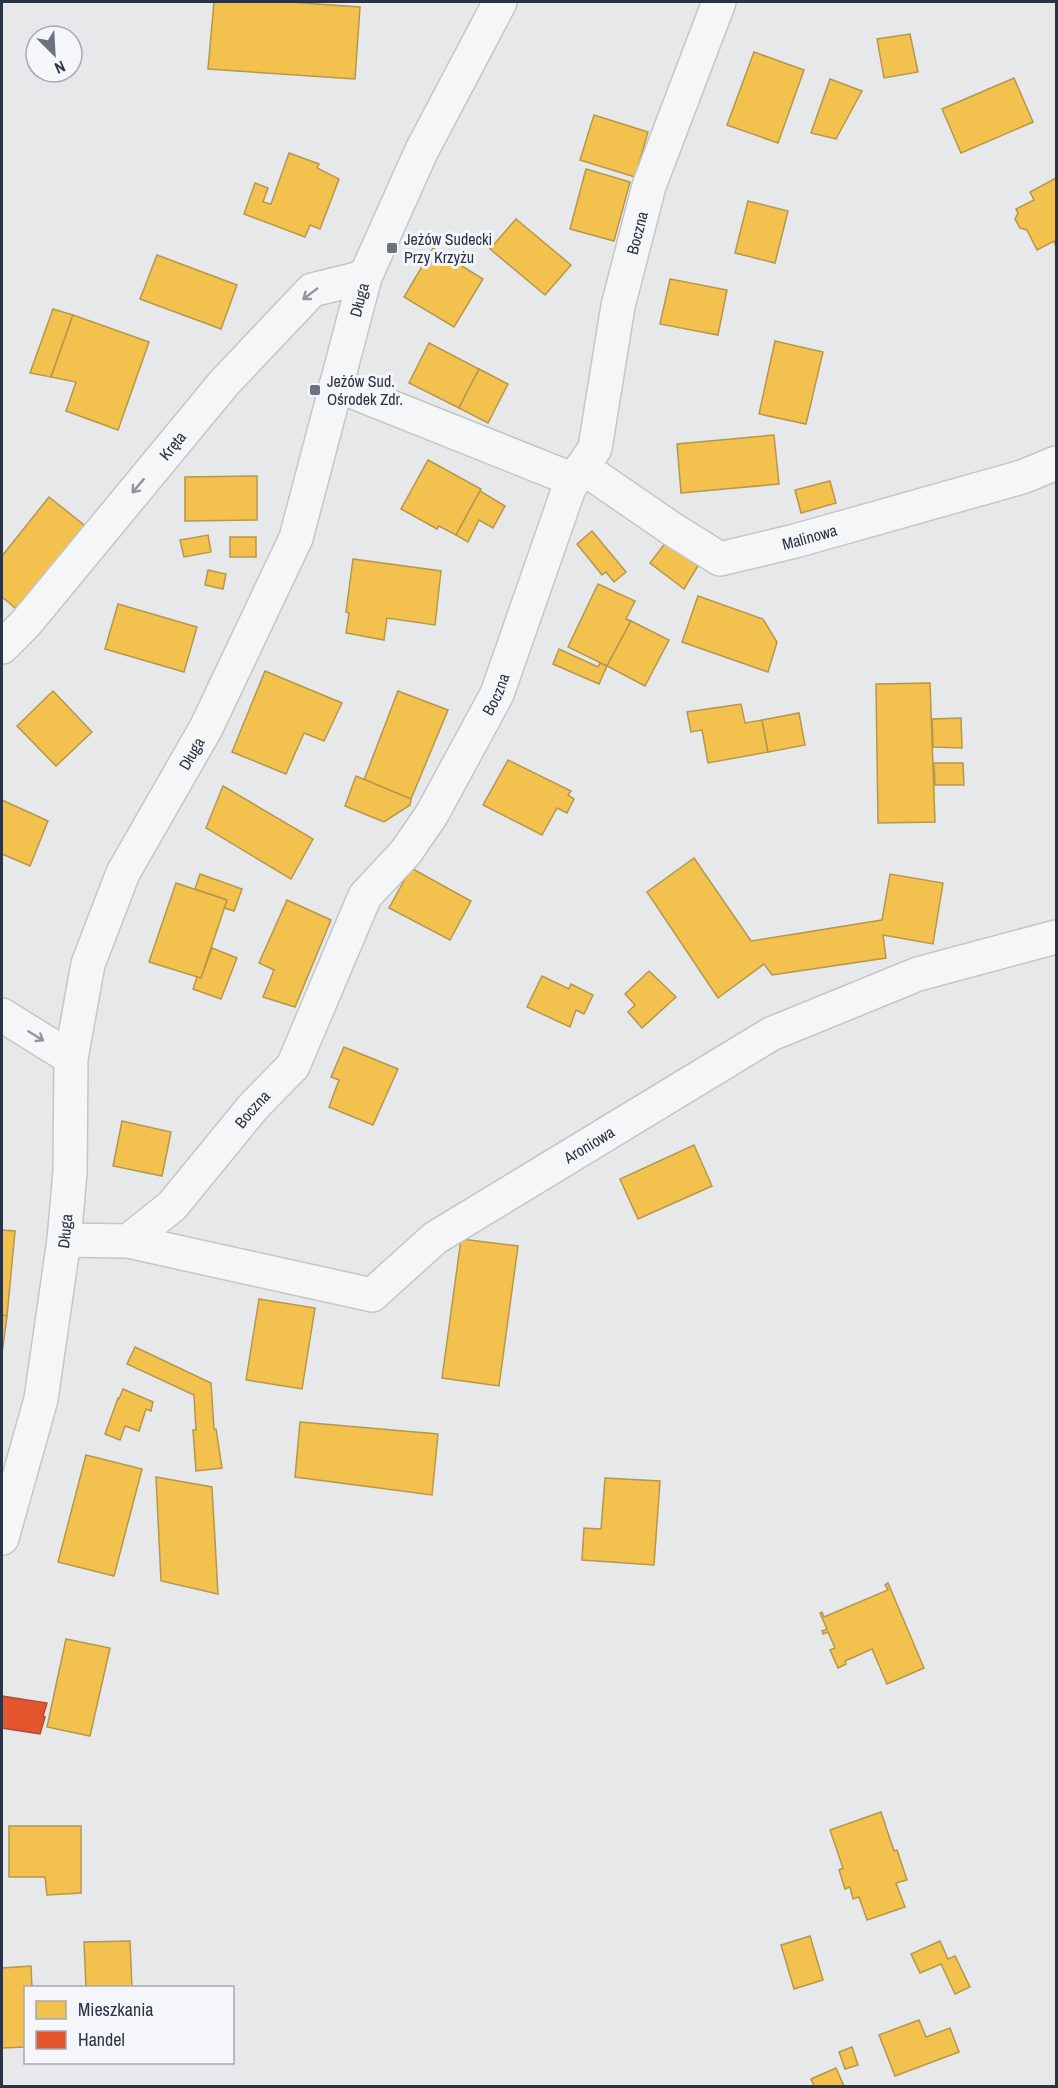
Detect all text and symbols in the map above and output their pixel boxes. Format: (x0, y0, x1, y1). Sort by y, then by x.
north arrow (24, 24, 84, 84)
text: N (51, 56, 69, 80)
street label: Boczna (621, 208, 653, 257)
place label: Jeżów Sudecki Przy Krzyżu (404, 228, 492, 268)
marker: Jeżów Sudecki Przy Krzyżu (385, 241, 399, 255)
street label: Długa (344, 280, 374, 319)
one-way arrow (303, 288, 319, 300)
place label: Jeżów Sud. Ośrodek Zdr. (327, 370, 403, 410)
marker: Jeżów Sud. Ośrodek Zdr. (308, 383, 322, 397)
street label: Kręta (154, 426, 191, 465)
one-way arrow (132, 478, 145, 494)
street label: Malinowa (780, 519, 840, 555)
street label: Boczna (477, 670, 515, 719)
street label: Długa (173, 733, 210, 774)
one-way arrow (27, 1031, 44, 1043)
street label: Boczna (229, 1085, 275, 1133)
street label: Aroniowa (559, 1120, 619, 1169)
street label: Długa (52, 1212, 77, 1250)
legend (24, 1986, 234, 2064)
text: Mieszkania (78, 1997, 153, 2022)
text: Handel (78, 2027, 125, 2052)

